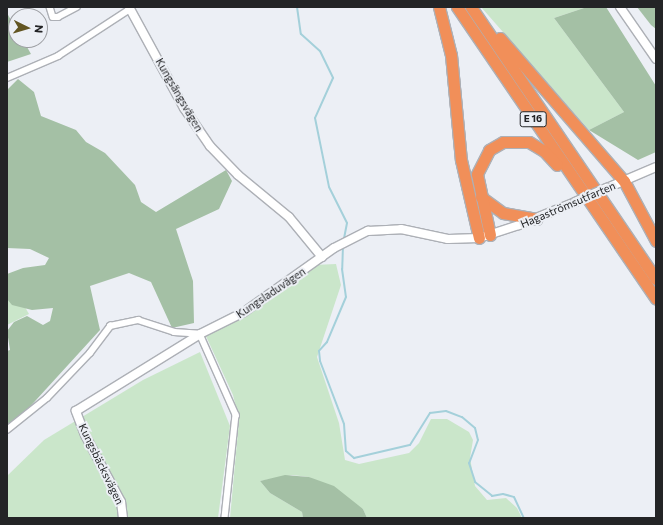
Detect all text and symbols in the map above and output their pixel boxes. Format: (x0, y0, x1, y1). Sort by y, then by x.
north arrow (8, 8, 48, 48)
text: N (33, 24, 46, 34)
street label: Kungsängsvägen (153, 56, 205, 134)
road number: E 16 (519, 111, 547, 127)
street label: Hagaströmsutfarten (518, 179, 618, 231)
street label: Kungsladuvägen (234, 265, 308, 321)
street label: Kungsbäcksvägen (76, 421, 126, 507)

